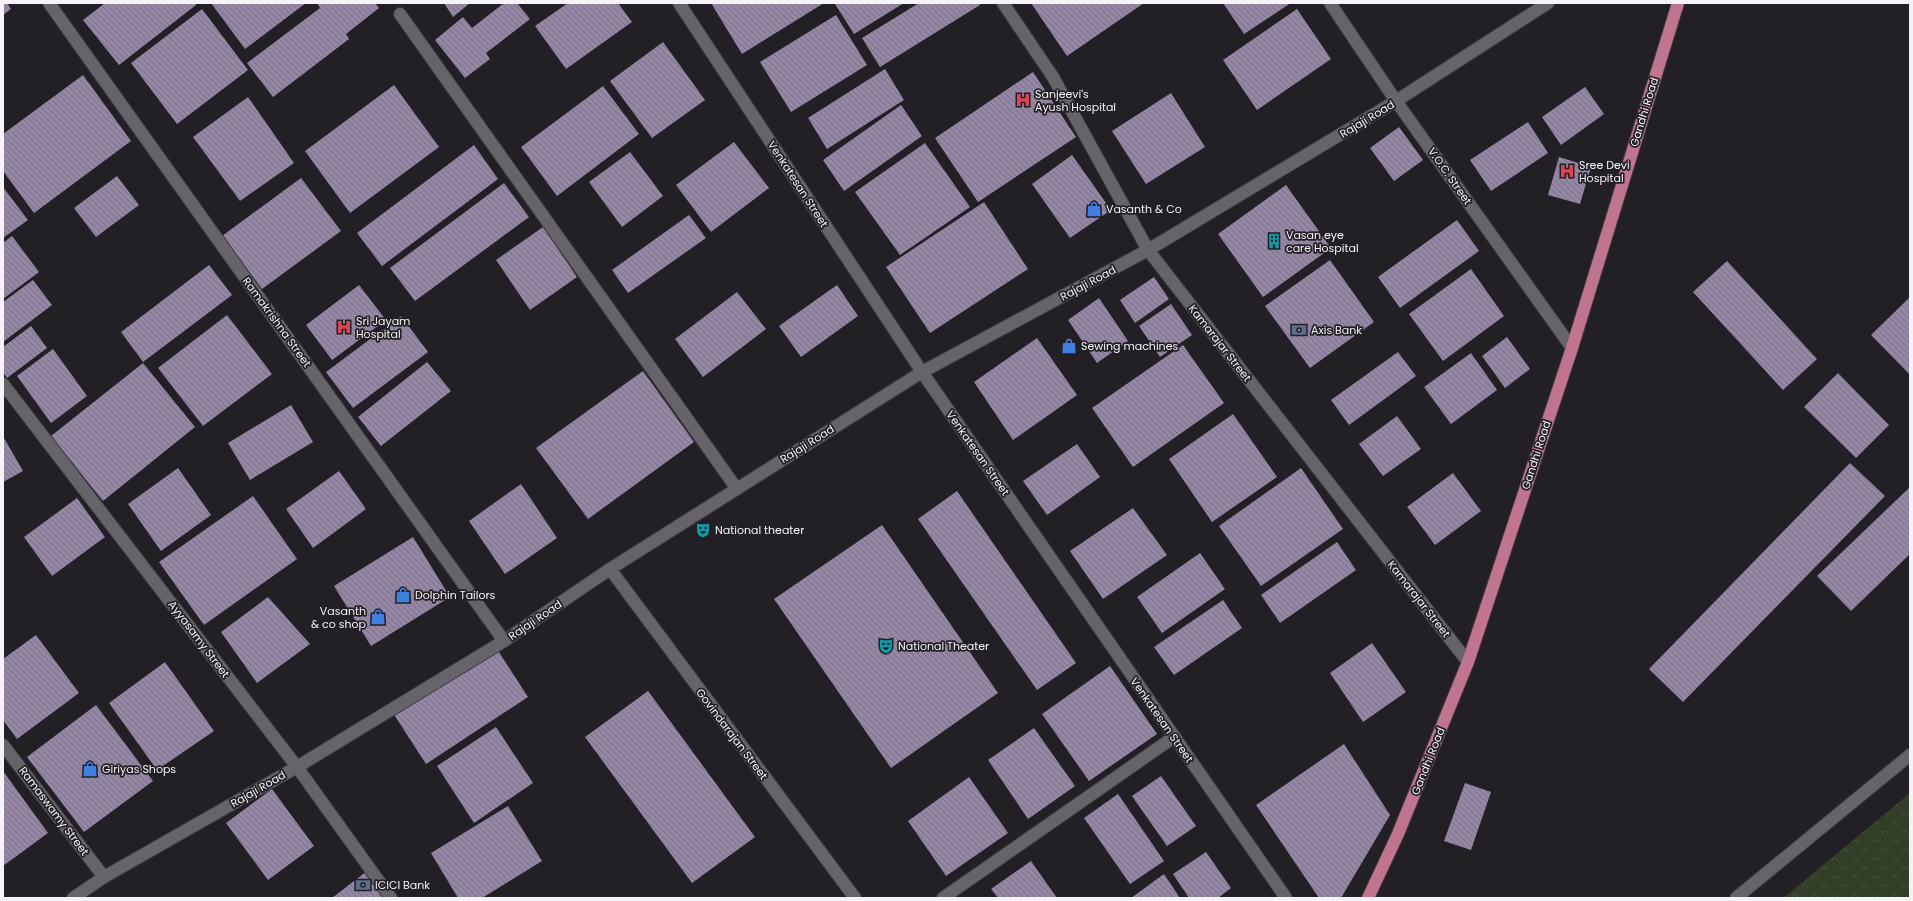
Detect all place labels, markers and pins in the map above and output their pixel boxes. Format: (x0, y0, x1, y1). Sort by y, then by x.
place label: Sanjeevi's Ayush Hospital (1035, 86, 1116, 115)
hospital icon: Sanjeevi's Ayush Hospital (1014, 91, 1032, 109)
place label: Sree Devi Hospital (1579, 157, 1630, 186)
hospital icon: Sree Devi Hospital (1558, 162, 1576, 180)
shop icon: Vasanth & Co (1085, 200, 1103, 218)
place label: Vasanth & Co (1106, 201, 1182, 217)
place label: Vasan eye care Hospital (1286, 227, 1359, 256)
building icon: Vasan eye care Hospital (1265, 232, 1283, 250)
place label: Sri Jayam Hospital (356, 313, 410, 342)
hospital icon: Sri Jayam Hospital (335, 318, 353, 336)
bank icon: Axis Bank (1290, 321, 1308, 339)
place label: Axis Bank (1311, 322, 1362, 338)
shop icon: Sewing machines (1060, 337, 1078, 355)
place label: Sewing machines (1081, 338, 1178, 354)
theatre icon: National theater (694, 521, 712, 539)
place label: National theater (715, 522, 804, 538)
shop icon: Dolphin Tailors (394, 586, 412, 604)
place label: Dolphin Tailors (415, 587, 496, 603)
place label: Vasanth & co shop (311, 603, 366, 632)
shop icon: Vasanth & co shop (369, 608, 387, 626)
theatre icon: National Theater (877, 637, 895, 655)
place label: National Theater (898, 638, 989, 654)
shop icon: Giriyas Shops (81, 760, 99, 778)
place label: Giriyas Shops (102, 761, 176, 777)
bank icon: ICICI Bank (354, 876, 372, 894)
place label: ICICI Bank (375, 877, 430, 893)

